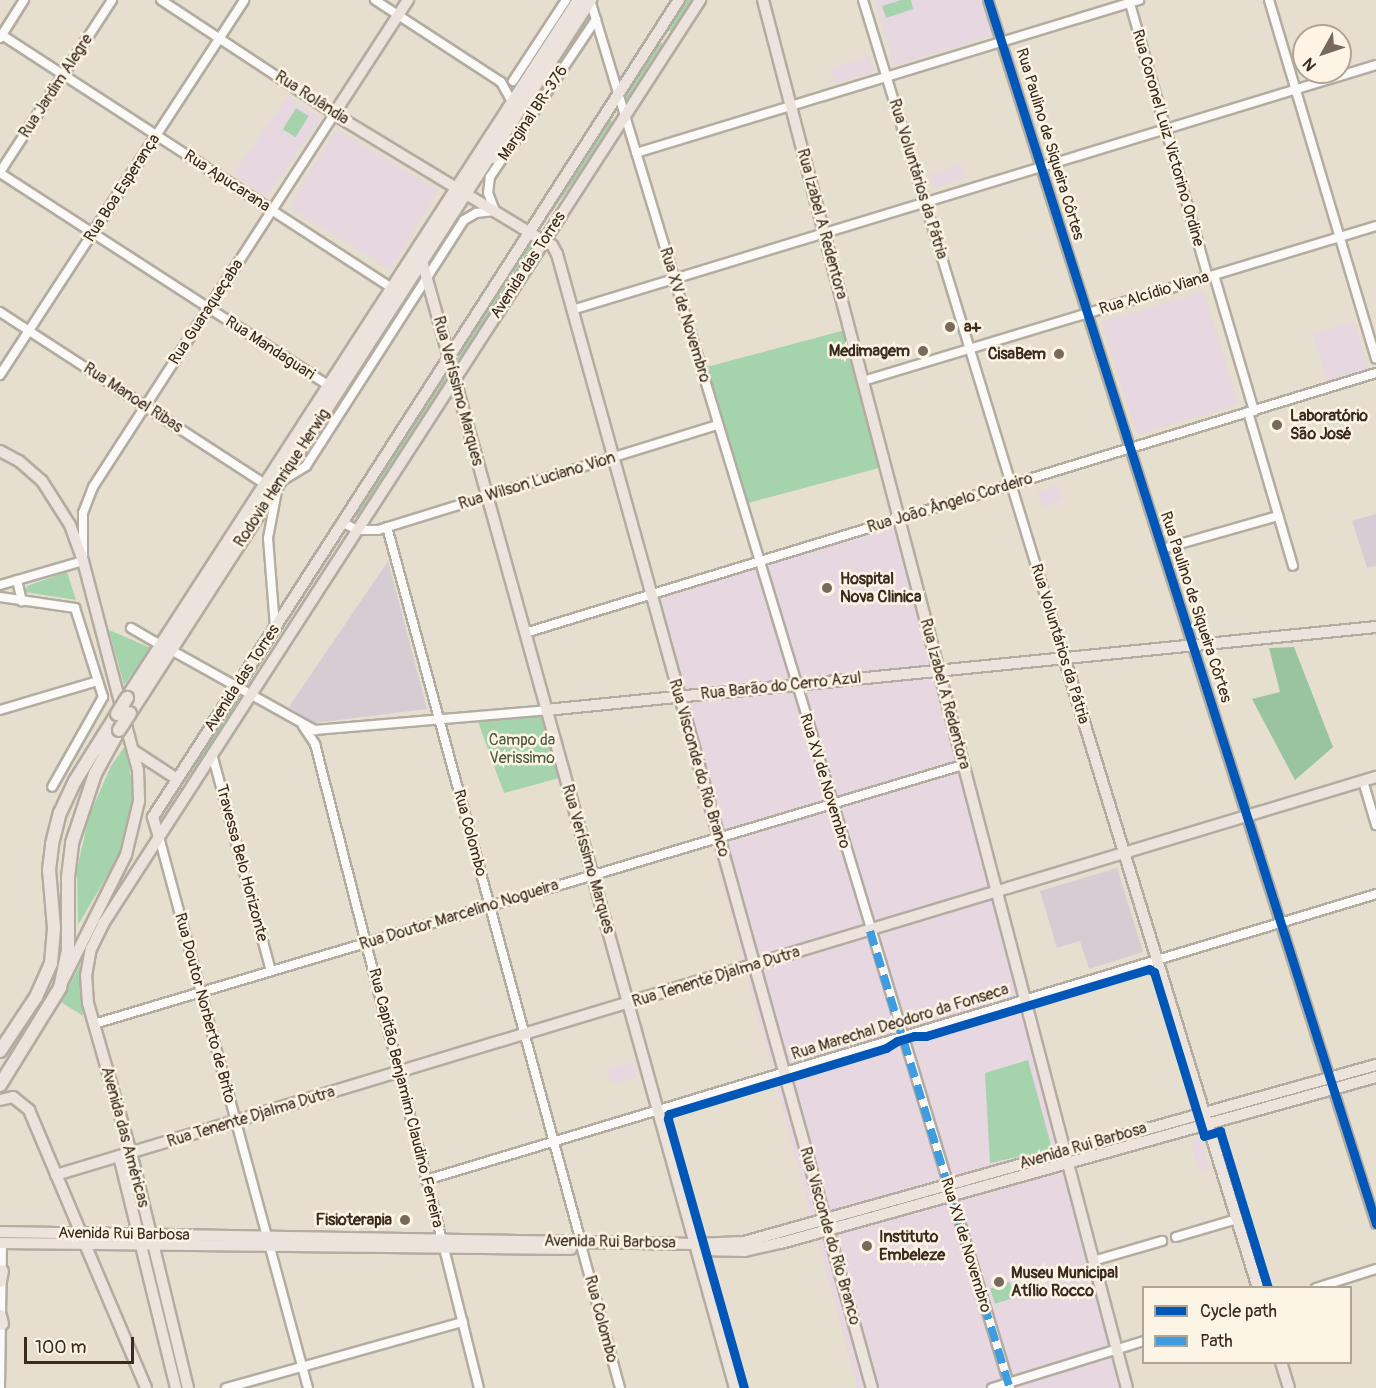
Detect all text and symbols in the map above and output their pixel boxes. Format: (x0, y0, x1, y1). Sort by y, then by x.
north arrow (1292, 24, 1352, 84)
street label: Rua Coronel Luiz Victorino Ordine (1128, 27, 1208, 249)
street label: Rua Jardim Alegre (15, 30, 97, 142)
street label: Rua Paulino de Siqueira Côrtes (1012, 46, 1088, 242)
text: N (1299, 54, 1321, 75)
street label: Marginal BR-376 (494, 62, 572, 164)
street label: Rua Rolândia (271, 67, 353, 129)
street label: Rua Voluntários da Pátria (885, 97, 951, 261)
street label: Rua Boa Esperança (80, 130, 164, 246)
street label: Rua Apucarana (180, 146, 274, 216)
street label: Rua Izabel A Redentora (793, 147, 851, 301)
street label: Avenida das Torres (486, 208, 570, 322)
street label: Rua XV de Novembro (655, 245, 715, 385)
street label: Rua Guaraqueçaba (165, 256, 247, 368)
street label: Rua Alcídio Viana (1097, 267, 1211, 319)
street label: Rua Mandaguari (222, 312, 318, 384)
street label: Rua Veríssimo Marques (429, 314, 487, 468)
place label: a+ (964, 317, 981, 337)
marker: a+ (941, 318, 959, 336)
place label: Medimagem (829, 341, 910, 361)
marker: Medimagem (914, 342, 932, 360)
place label: CisaBem (988, 344, 1046, 364)
marker: CisaBem (1050, 345, 1068, 363)
street label: Rua Manoel Ribas (80, 359, 186, 437)
street label: Rodovia Henrique Herwig (230, 405, 334, 551)
place label: Laboratório São José (1290, 406, 1368, 444)
marker: Laboratório São José (1268, 416, 1286, 434)
street label: Rua Wilson Luciano Vion (456, 448, 618, 514)
street label: Rua João Ângelo Cordeiro (865, 469, 1035, 537)
street label: Rua Paulino de Siqueira Côrtes (1156, 509, 1236, 705)
street label: Rua Voluntários da Pátria (1027, 562, 1093, 726)
place label: Hospital Nova Clinica (840, 569, 921, 607)
marker: Hospital Nova Clinica (818, 579, 836, 597)
street label: Rua Izabel A Redentora (916, 617, 974, 771)
street label: Avenida das Torres (200, 621, 284, 735)
street label: Rua Barão do Cerro Azul (700, 668, 862, 704)
street label: Rua Visconde do Rio Branco (664, 677, 734, 859)
street label: Rua XV de Novembro (795, 711, 855, 851)
park label: Campo da Verissimo (489, 730, 555, 768)
street label: Travessa Belo Horizonte (212, 782, 272, 944)
street label: Rua Veríssimo Marques (558, 782, 618, 936)
street label: Rua Colombo (449, 787, 491, 879)
street label: Rua Doutor Marcelino Nogueira (357, 876, 561, 954)
street label: Rua Doutor Norberto de Brito (170, 911, 240, 1105)
street label: Rua Tenente Djalma Dutra (630, 942, 802, 1012)
street label: Rua Capitão Benjamim Claudino Ferreira (364, 966, 448, 1230)
street label: Rua Marechal Deodoro da Fonseca (789, 980, 1011, 1064)
street label: Avenida das Américas (97, 1065, 153, 1209)
street label: Rua Tenente Djalma Dutra (165, 1082, 337, 1152)
street label: Avenida Rui Barbosa (1017, 1119, 1149, 1173)
street label: Rua Visconde do Rio Branco (795, 1145, 865, 1327)
street label: Rua XV de Novembro (936, 1175, 996, 1315)
place label: Fisioterapia (316, 1210, 392, 1230)
marker: Fisioterapia (396, 1211, 414, 1229)
street label: Avenida Rui Barbosa (58, 1223, 190, 1245)
place label: Instituto Embeleze (879, 1227, 945, 1265)
street label: Avenida Rui Barbosa (544, 1231, 676, 1253)
marker: Instituto Embeleze (860, 1239, 874, 1253)
place label: Museu Municipal Atílio Rocco (1011, 1263, 1118, 1301)
street label: Rua Colombo (580, 1273, 622, 1365)
marker: Museu Municipal Atílio Rocco (992, 1275, 1006, 1289)
legend (1142, 1286, 1352, 1364)
text: Cycle path (1200, 1300, 1277, 1323)
scale bar (27, 1325, 136, 1363)
text: Path (1200, 1330, 1233, 1353)
text: 100 m (35, 1336, 87, 1359)

